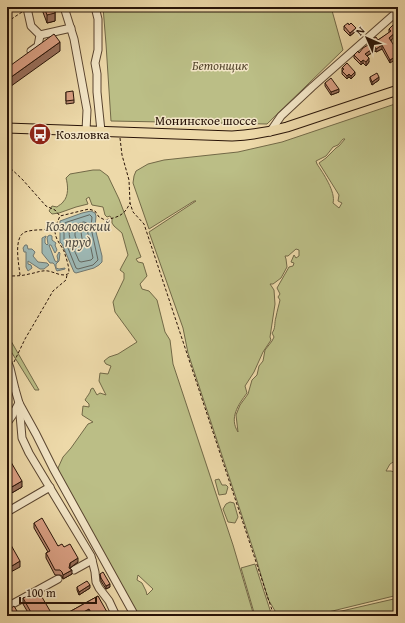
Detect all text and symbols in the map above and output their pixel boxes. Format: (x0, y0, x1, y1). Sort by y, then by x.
north arrow (347, 18, 387, 58)
text: N (352, 22, 369, 39)
park label: Бетонщик (192, 56, 249, 75)
street label: Монинское шоссе (155, 111, 257, 130)
bus stop icon: Козловка (27, 121, 53, 147)
place label: Козловка (56, 125, 110, 144)
water label: Козловский пруд (45, 216, 111, 252)
scale bar (20, 579, 96, 605)
text: 100 m (26, 584, 56, 601)

